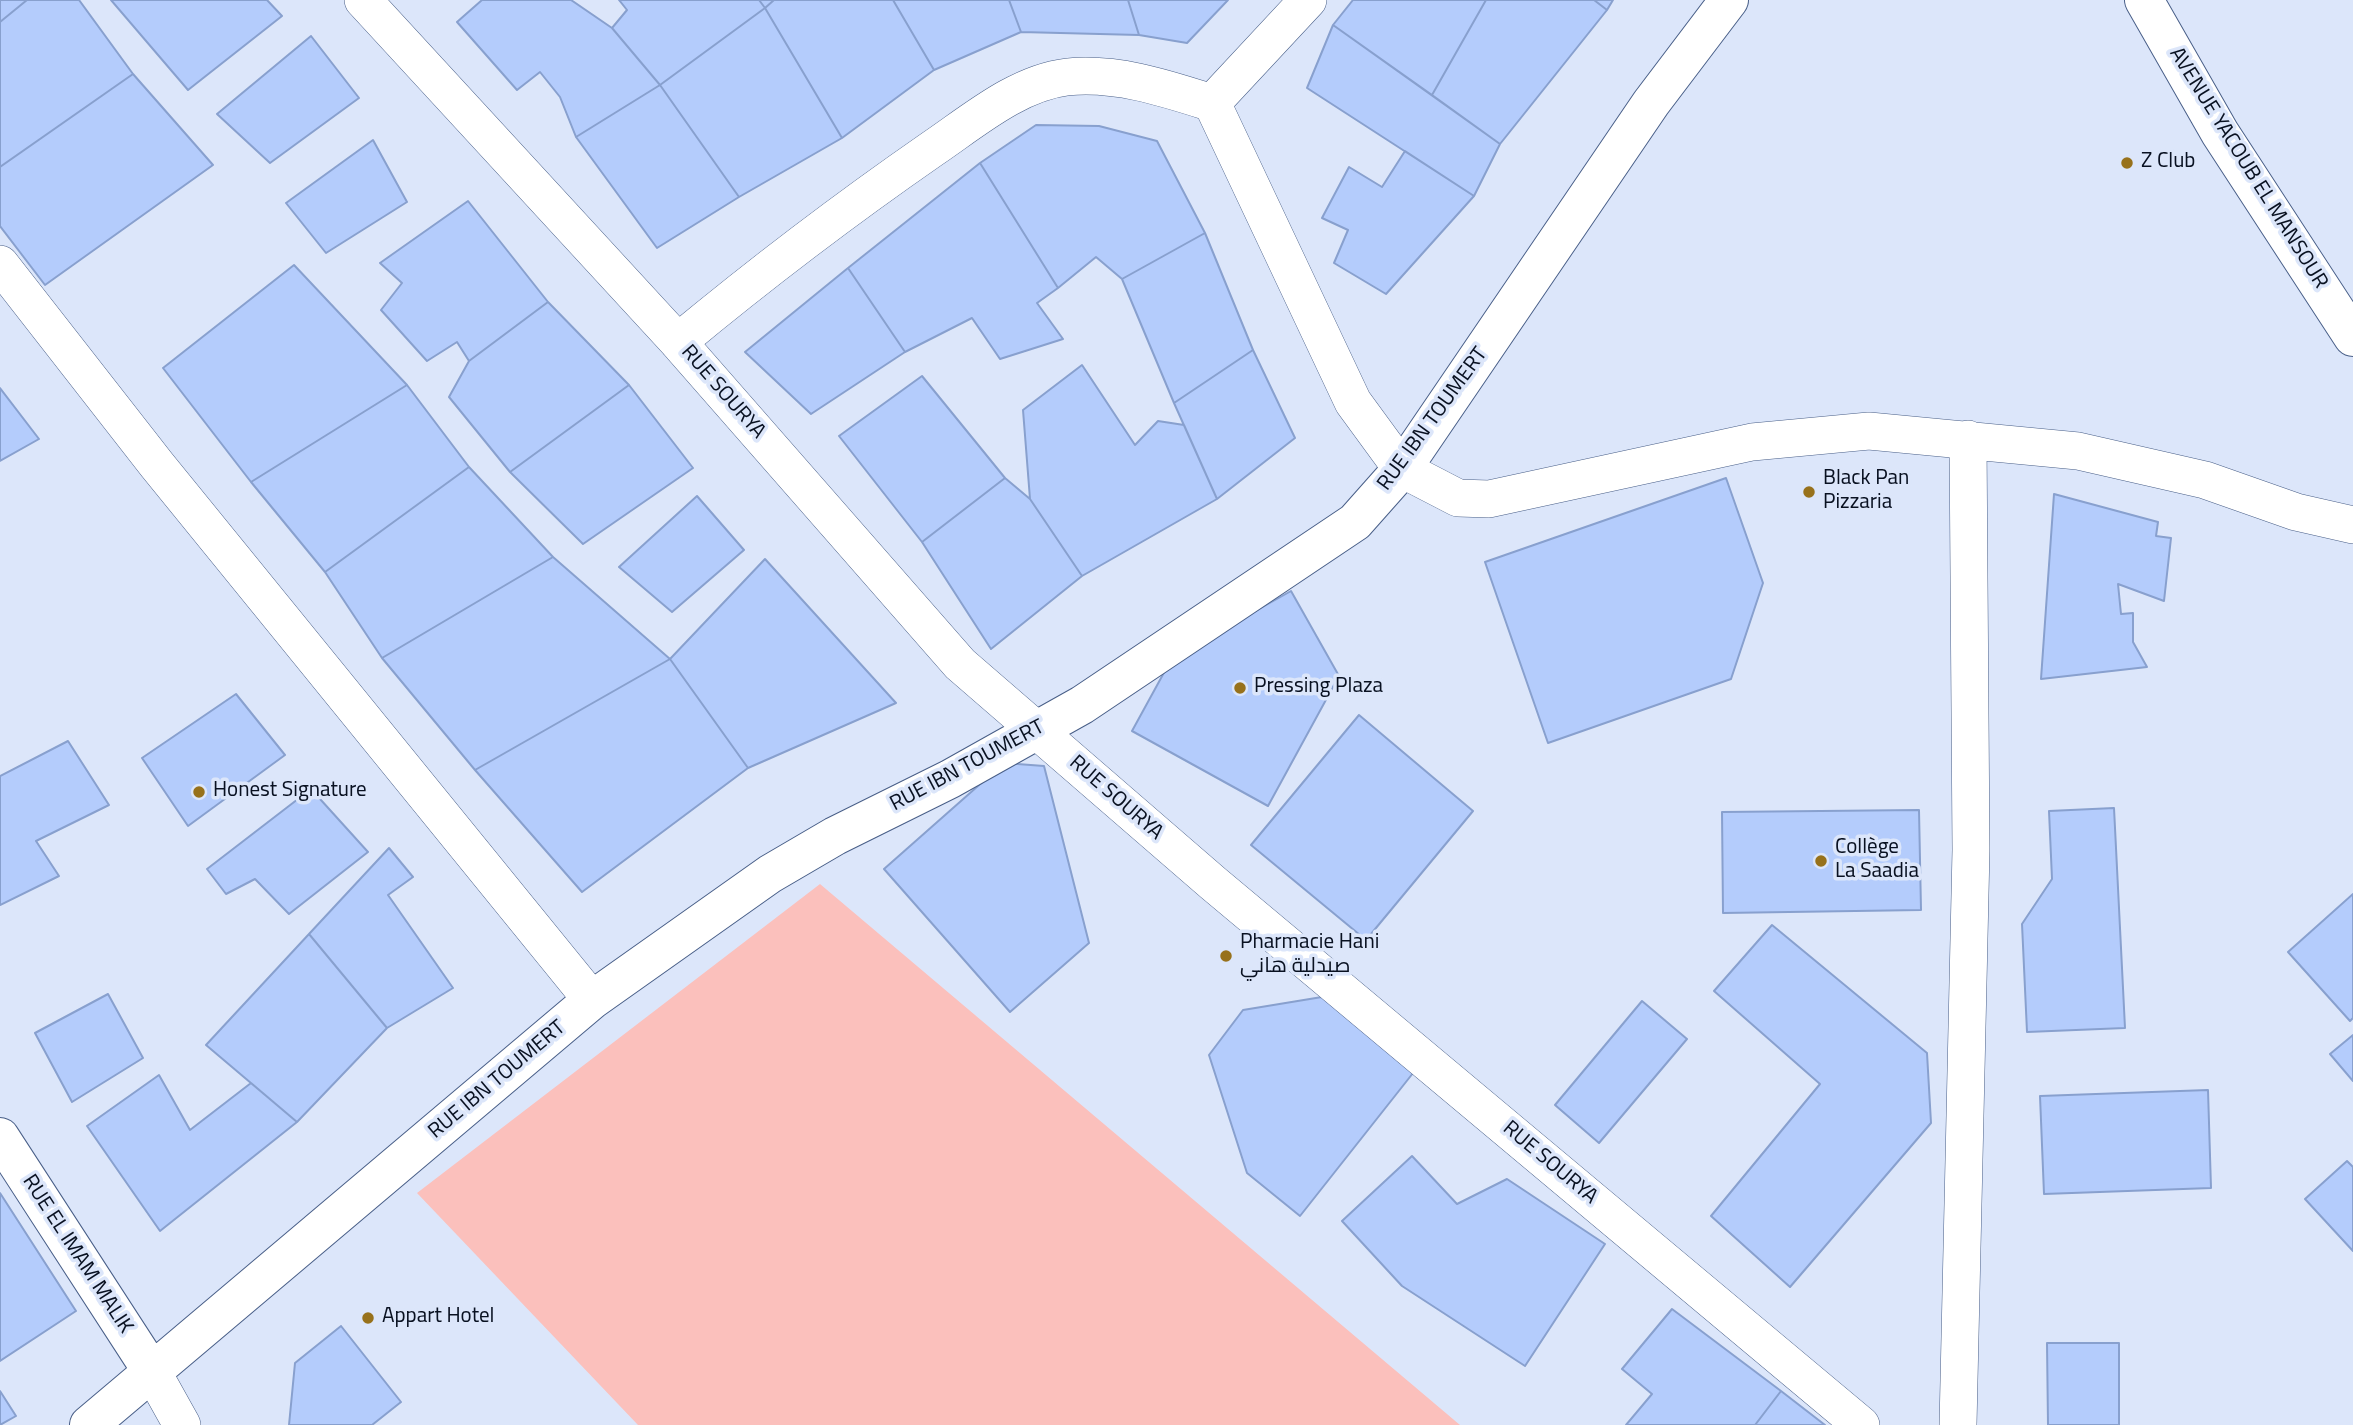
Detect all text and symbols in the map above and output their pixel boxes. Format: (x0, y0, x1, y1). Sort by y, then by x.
street label: AVENUE YACOUB EL MANSOUR (2162, 44, 2332, 294)
place label: Z Club (2141, 150, 2195, 176)
marker: Z Club (2119, 155, 2135, 171)
street label: RUE SOURYA (674, 341, 770, 445)
street label: RUE IBN TOUMERT (1374, 343, 1494, 497)
place label: Black Pan Pizzaria (1823, 467, 1909, 517)
marker: Black Pan Pizzaria (1801, 484, 1817, 500)
place label: Pressing Plaza (1254, 675, 1383, 701)
marker: Pressing Plaza (1232, 680, 1248, 696)
street label: RUE IBN TOUMERT (887, 716, 1049, 818)
street label: RUE SOURYA (1063, 751, 1167, 847)
place label: Honest Signature (213, 779, 367, 805)
marker: Honest Signature (191, 784, 207, 800)
place label: Collège La Saadia (1835, 836, 1919, 886)
marker: Collège La Saadia (1813, 853, 1829, 869)
place label: Pharmacie Hani صيدلية هاني (1240, 931, 1379, 981)
marker: Pharmacie Hani صيدلية هاني (1218, 948, 1234, 964)
street label: RUE IBN TOUMERT (424, 1016, 572, 1146)
street label: RUE SOURYA (1496, 1117, 1602, 1211)
street label: RUE EL IMAM MALIK (15, 1171, 137, 1339)
place label: Appart Hotel (382, 1305, 494, 1331)
marker: Appart Hotel (360, 1310, 376, 1326)

